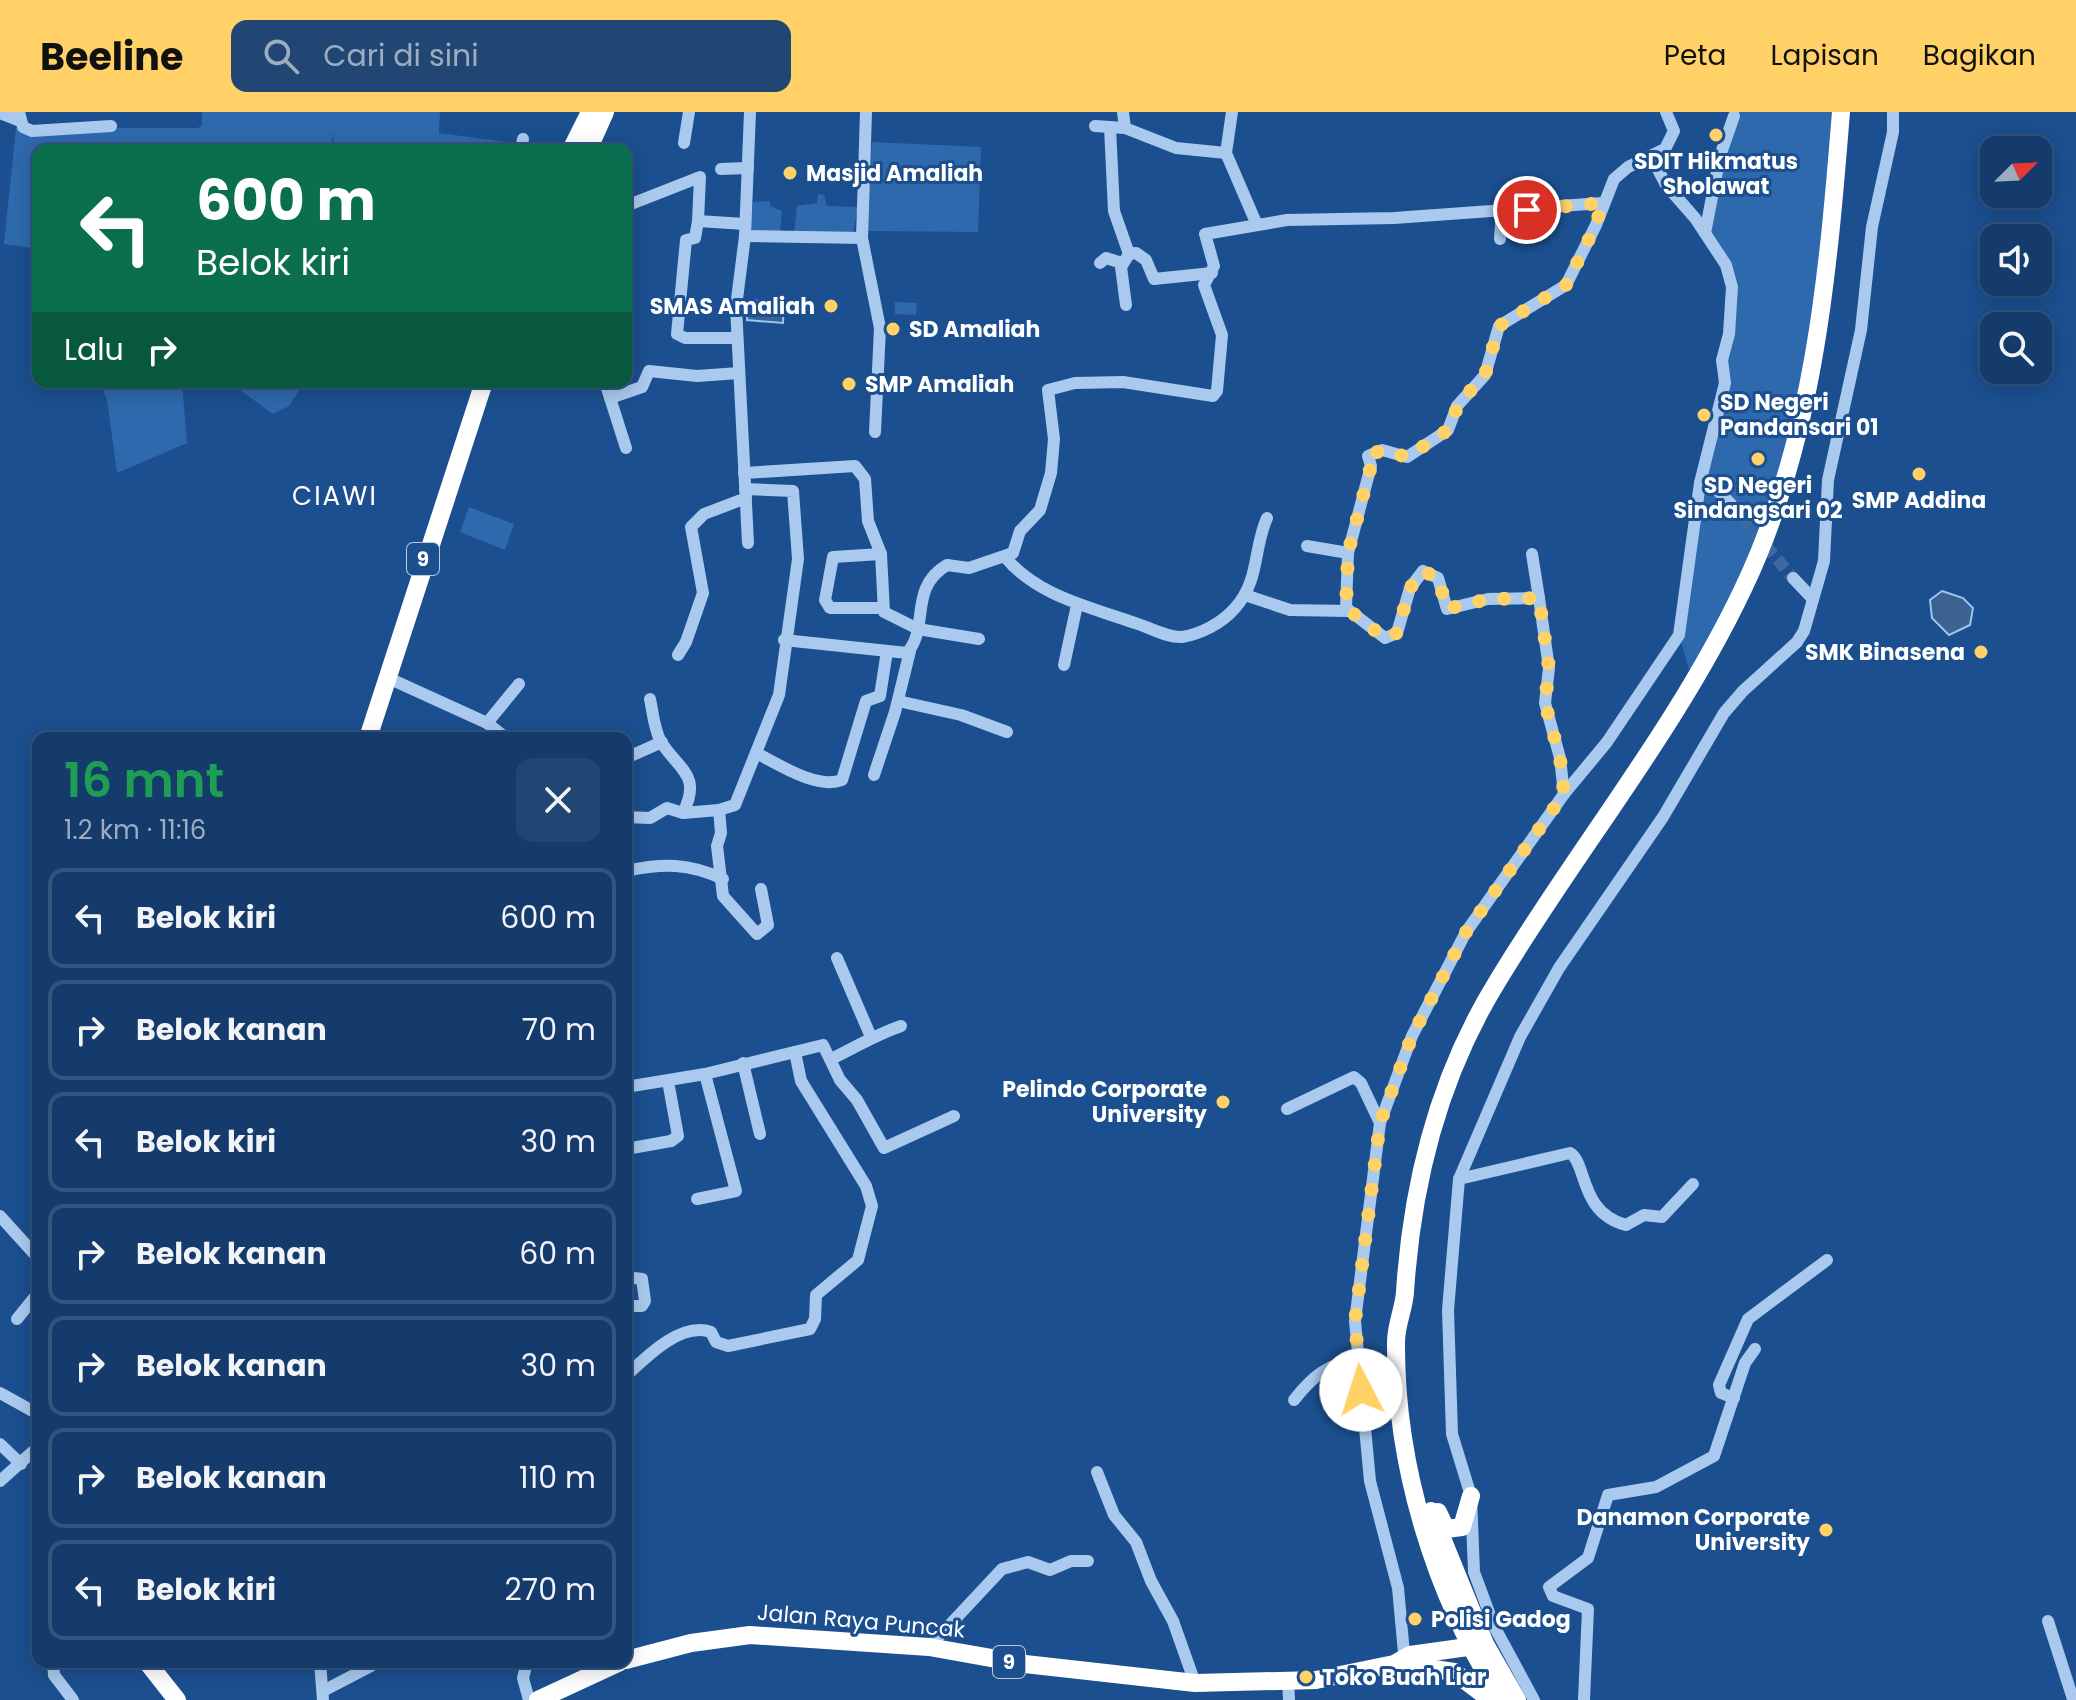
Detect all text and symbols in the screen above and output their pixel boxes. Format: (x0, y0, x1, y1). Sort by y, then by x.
search box (231, 20, 791, 92)
text: Beeline (40, 30, 183, 83)
icon: search (259, 34, 303, 78)
text: Cari di sini (323, 34, 479, 77)
text: Peta (1664, 36, 1727, 75)
text: Lapisan (1771, 36, 1879, 75)
text: Bagikan (1923, 36, 2036, 75)
marker: SDIT Hikmatus Sholawat (1707, 126, 1725, 144)
north arrow (1980, 136, 2052, 208)
map controls (1980, 136, 2052, 384)
place label: SDIT Hikmatus Sholawat (1634, 146, 1798, 202)
place label: Masjid Amaliah (806, 158, 983, 189)
text: 600 m (196, 161, 376, 240)
marker: Masjid Amaliah (781, 164, 799, 182)
icon: left (64, 176, 168, 280)
pin (1493, 176, 1561, 244)
icon: arrive (1505, 188, 1549, 232)
button: sound (1980, 224, 2052, 296)
text: Belok kiri (196, 237, 350, 288)
place label: SMAS Amaliah (650, 291, 815, 322)
marker: SMAS Amaliah (822, 297, 840, 315)
button: search (1980, 312, 2052, 384)
place label: SD Amaliah (909, 314, 1040, 345)
marker: SD Amaliah (884, 320, 902, 338)
text: Lalu (64, 328, 124, 371)
icon: right (140, 328, 184, 372)
place label: SMP Amaliah (865, 369, 1014, 400)
marker: SMP Amaliah (840, 375, 858, 393)
place label: SD Negeri Pandansari 01 (1720, 387, 1879, 443)
marker: SD Negeri Pandansari 01 (1695, 406, 1713, 424)
marker: SD Negeri Sindangsari 02 (1749, 450, 1767, 468)
marker: SMP Addina (1910, 465, 1928, 483)
place label: SD Negeri Sindangsari 02 (1673, 470, 1843, 526)
district label: CIAWI (292, 478, 378, 514)
place label: SMP Addina (1852, 485, 1986, 516)
road number: 9 (407, 543, 439, 575)
place label: SMK Binasena (1805, 637, 1965, 668)
marker: SMK Binasena (1972, 643, 1990, 661)
text: 16 mnt (64, 747, 224, 814)
button: close (516, 758, 600, 842)
text: 1.2 km · 11:16 (64, 812, 206, 848)
icon: left (68, 896, 112, 940)
text: Belok kiri (136, 896, 276, 939)
text: 600 m (500, 896, 596, 939)
icon: right (68, 1008, 112, 1052)
text: Belok kanan (136, 1008, 327, 1051)
text: 70 m (522, 1008, 596, 1051)
place label: Pelindo Corporate University (1002, 1074, 1207, 1130)
marker: Pelindo Corporate University (1214, 1093, 1232, 1111)
icon: left (68, 1120, 112, 1164)
text: Belok kiri (136, 1120, 276, 1163)
text: 30 m (521, 1120, 596, 1163)
icon: right (68, 1232, 112, 1276)
text: Belok kanan (136, 1232, 327, 1275)
text: 60 m (519, 1232, 596, 1275)
icon: right (68, 1344, 112, 1388)
text: Belok kanan (136, 1344, 327, 1387)
text: 30 m (521, 1344, 596, 1387)
position arrow (1319, 1348, 1403, 1432)
icon: right (68, 1456, 112, 1500)
text: Belok kanan (136, 1456, 327, 1499)
text: 110 m (519, 1456, 596, 1499)
place label: Danamon Corporate University (1577, 1502, 1810, 1558)
marker: Danamon Corporate University (1817, 1521, 1835, 1539)
icon: left (68, 1568, 112, 1612)
text: Belok kiri (136, 1568, 276, 1611)
text: 270 m (505, 1568, 596, 1611)
street label: Jalan Raya Puncak (756, 1596, 967, 1646)
place label: Polisi Gadog (1431, 1604, 1571, 1635)
marker: Polisi Gadog (1406, 1610, 1424, 1628)
road number: 9 (993, 1646, 1025, 1678)
place label: Toko Buah Liar (1322, 1662, 1486, 1693)
marker: Toko Buah Liar (1297, 1668, 1315, 1686)

